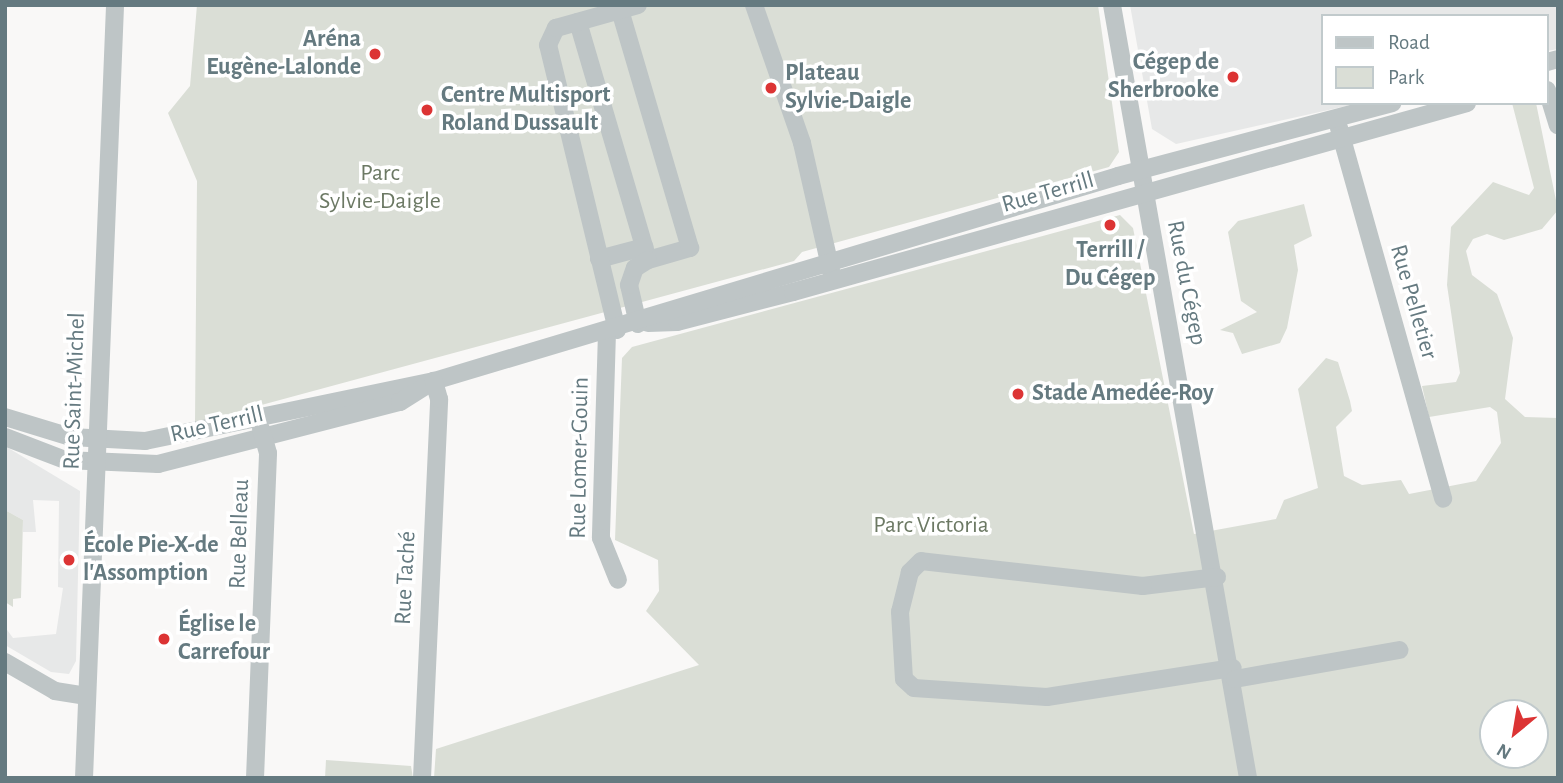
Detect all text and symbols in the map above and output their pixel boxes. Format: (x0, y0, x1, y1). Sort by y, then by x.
legend (1322, 14, 1549, 105)
place label: Aréna Eugène-Lalonde (206, 26, 361, 82)
text: Road (1388, 32, 1430, 53)
marker: Aréna Eugène-Lalonde (367, 46, 383, 62)
place label: Cégep de Sherbrooke (1108, 49, 1219, 105)
place label: Plateau Sylvie-Daigle (785, 60, 911, 116)
text: Park (1388, 67, 1424, 88)
marker: Cégep de Sherbrooke (1225, 69, 1241, 85)
marker: Plateau Sylvie-Daigle (763, 80, 779, 96)
place label: Centre Multisport Roland Dussault (441, 82, 610, 138)
marker: Centre Multisport Roland Dussault (419, 102, 435, 118)
park label: Parc Sylvie-Daigle (319, 160, 441, 216)
street label: Rue Terrill (999, 166, 1097, 220)
marker: Terrill / Du Cégep (1102, 217, 1118, 233)
street label: Rue du Cégep (1160, 218, 1212, 348)
place label: Terrill / Du Cégep (1065, 237, 1155, 293)
street label: Rue Pelletier (1383, 241, 1443, 363)
street label: Rue Saint-Michel (58, 312, 92, 470)
street label: Rue Lomer-Gouin (564, 377, 596, 539)
place label: Stade Amedée-Roy (1032, 380, 1214, 408)
marker: Stade Amedée-Roy (1010, 386, 1026, 402)
street label: Rue Terrill (168, 400, 266, 450)
street label: Rue Belleau (224, 479, 256, 589)
park label: Parc Victoria (873, 512, 989, 540)
street label: Rue Taché (389, 530, 423, 626)
place label: École Pie-X-de l'Assomption (83, 532, 219, 588)
marker: École Pie-X-de l'Assomption (61, 552, 77, 568)
place label: Église le Carrefour (178, 611, 270, 667)
marker: Église le Carrefour (156, 631, 172, 647)
north arrow (1479, 699, 1549, 769)
text: N (1494, 739, 1515, 762)

